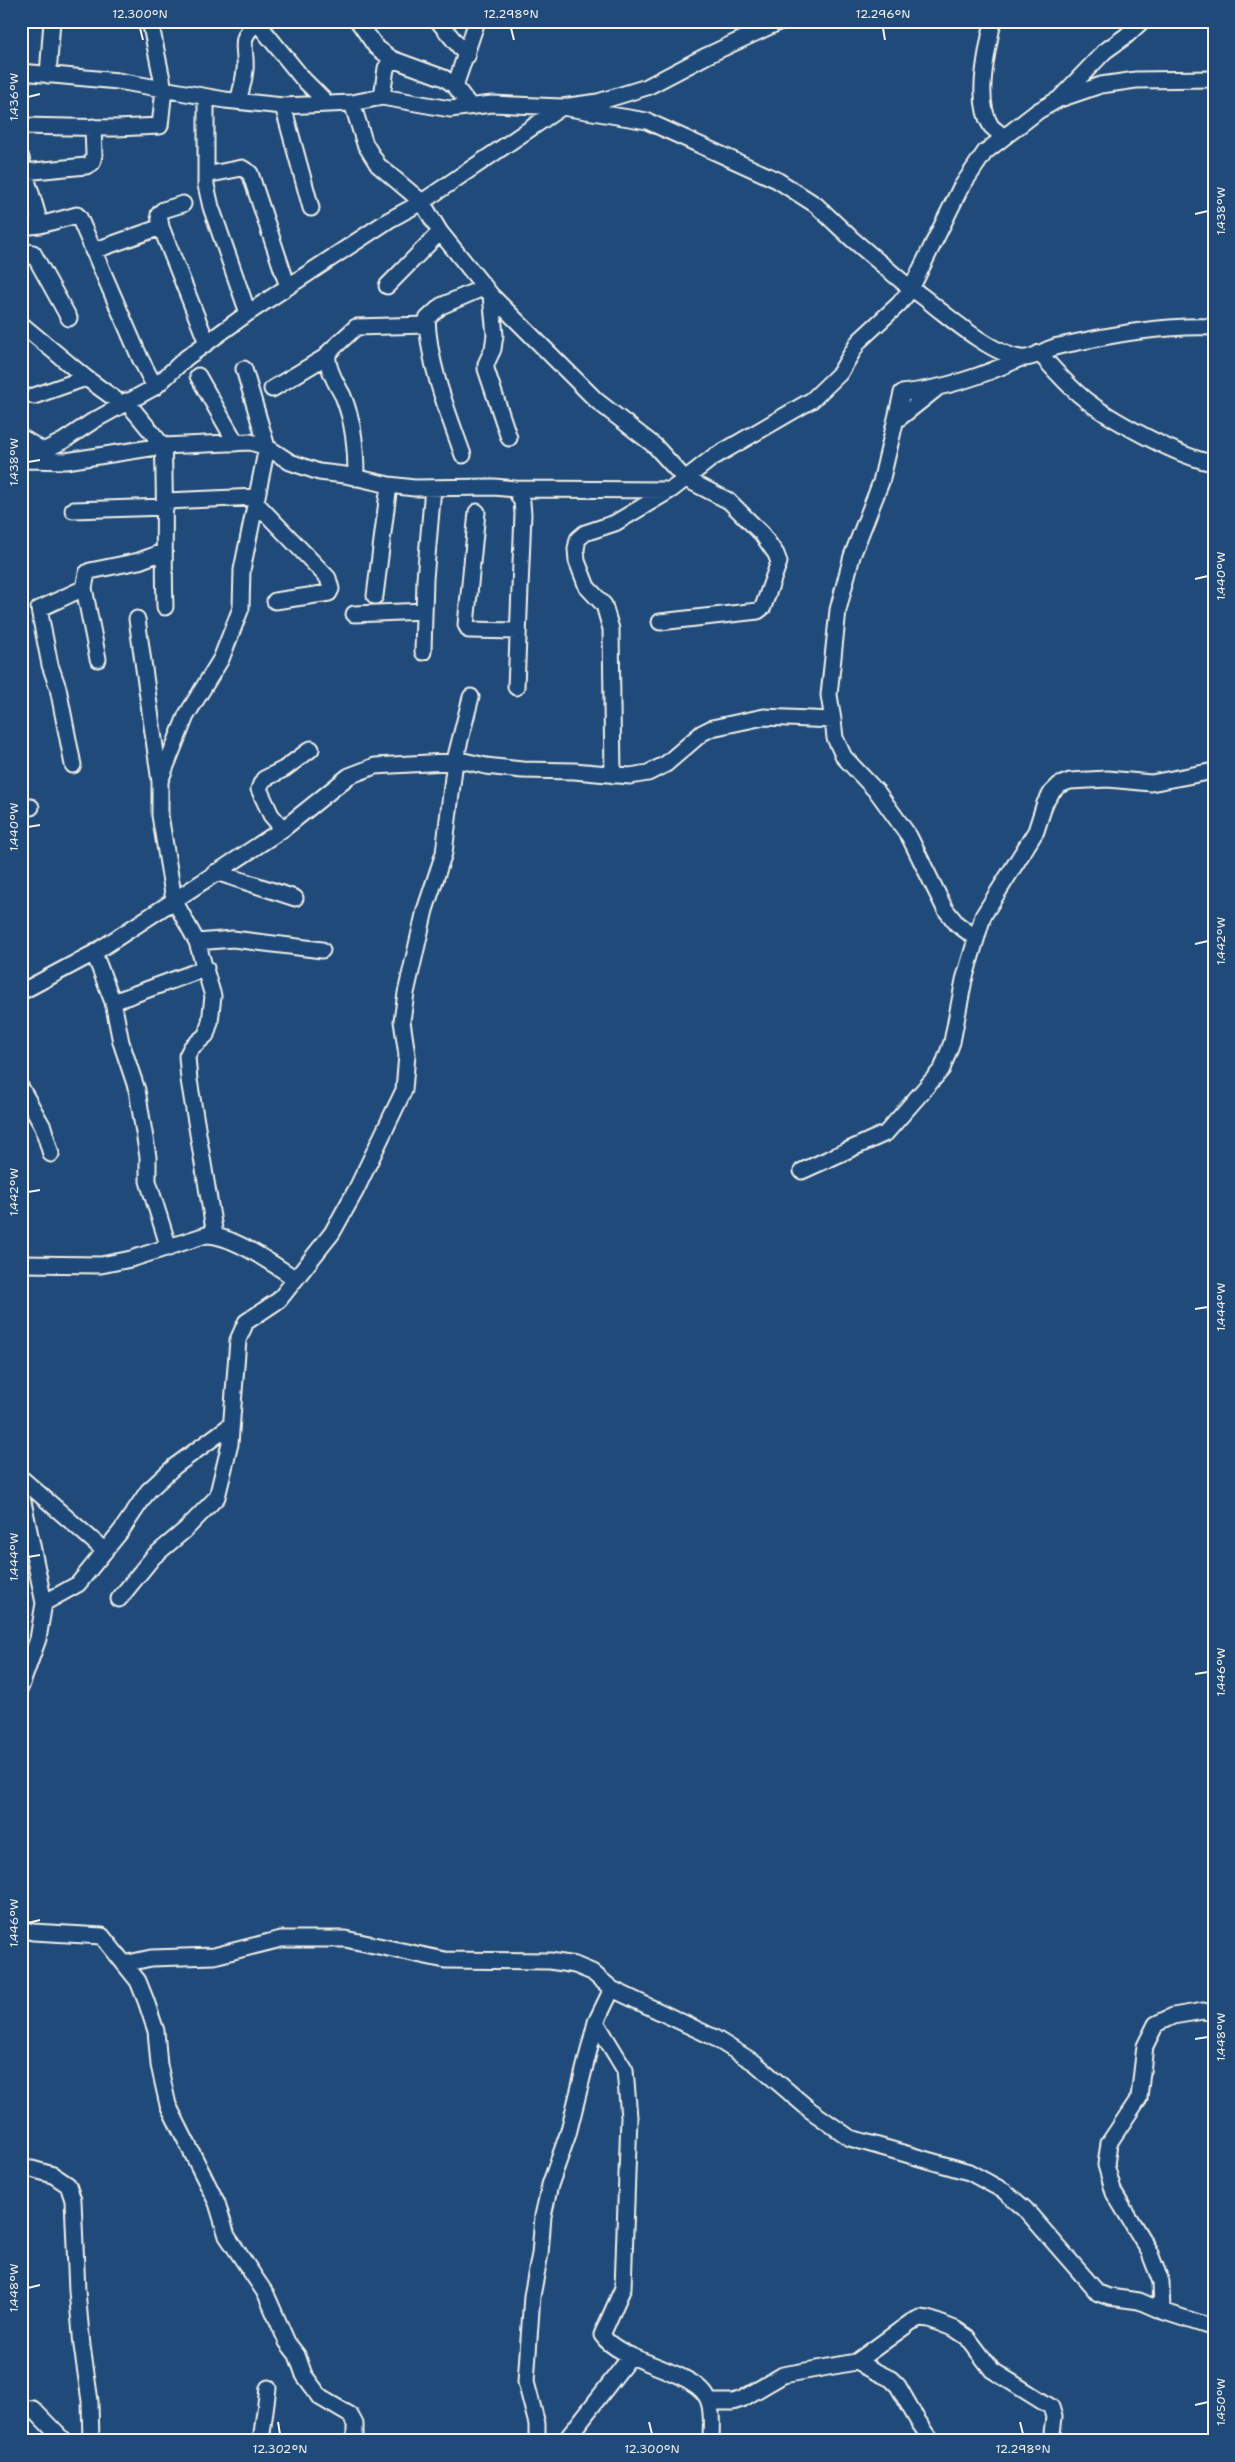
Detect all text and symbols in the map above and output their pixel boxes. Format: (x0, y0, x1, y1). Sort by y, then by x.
text: 12.300°N (112, 6, 168, 22)
text: 12.298°N (483, 6, 539, 22)
text: 12.296°N (856, 6, 911, 22)
text: 1.436°W (6, 73, 22, 121)
text: 1.438°W (1213, 187, 1229, 235)
text: 1.438°W (6, 438, 22, 486)
text: 1.440°W (1213, 551, 1229, 601)
text: 1.440°W (6, 802, 22, 852)
text: 1.442°W (1213, 917, 1229, 965)
text: 1.442°W (6, 1168, 22, 1216)
text: 1.444°W (1213, 1283, 1229, 1331)
text: 1.444°W (6, 1533, 22, 1581)
text: 1.446°W (1213, 1648, 1229, 1696)
text: 1.446°W (6, 1899, 22, 1947)
text: 1.448°W (1213, 2013, 1229, 2061)
text: 1.448°W (6, 2264, 22, 2312)
text: 1.450°W (1213, 2378, 1229, 2426)
text: 12.302°N (253, 2441, 307, 2457)
text: 12.300°N (624, 2441, 680, 2457)
text: 12.298°N (995, 2441, 1051, 2457)

